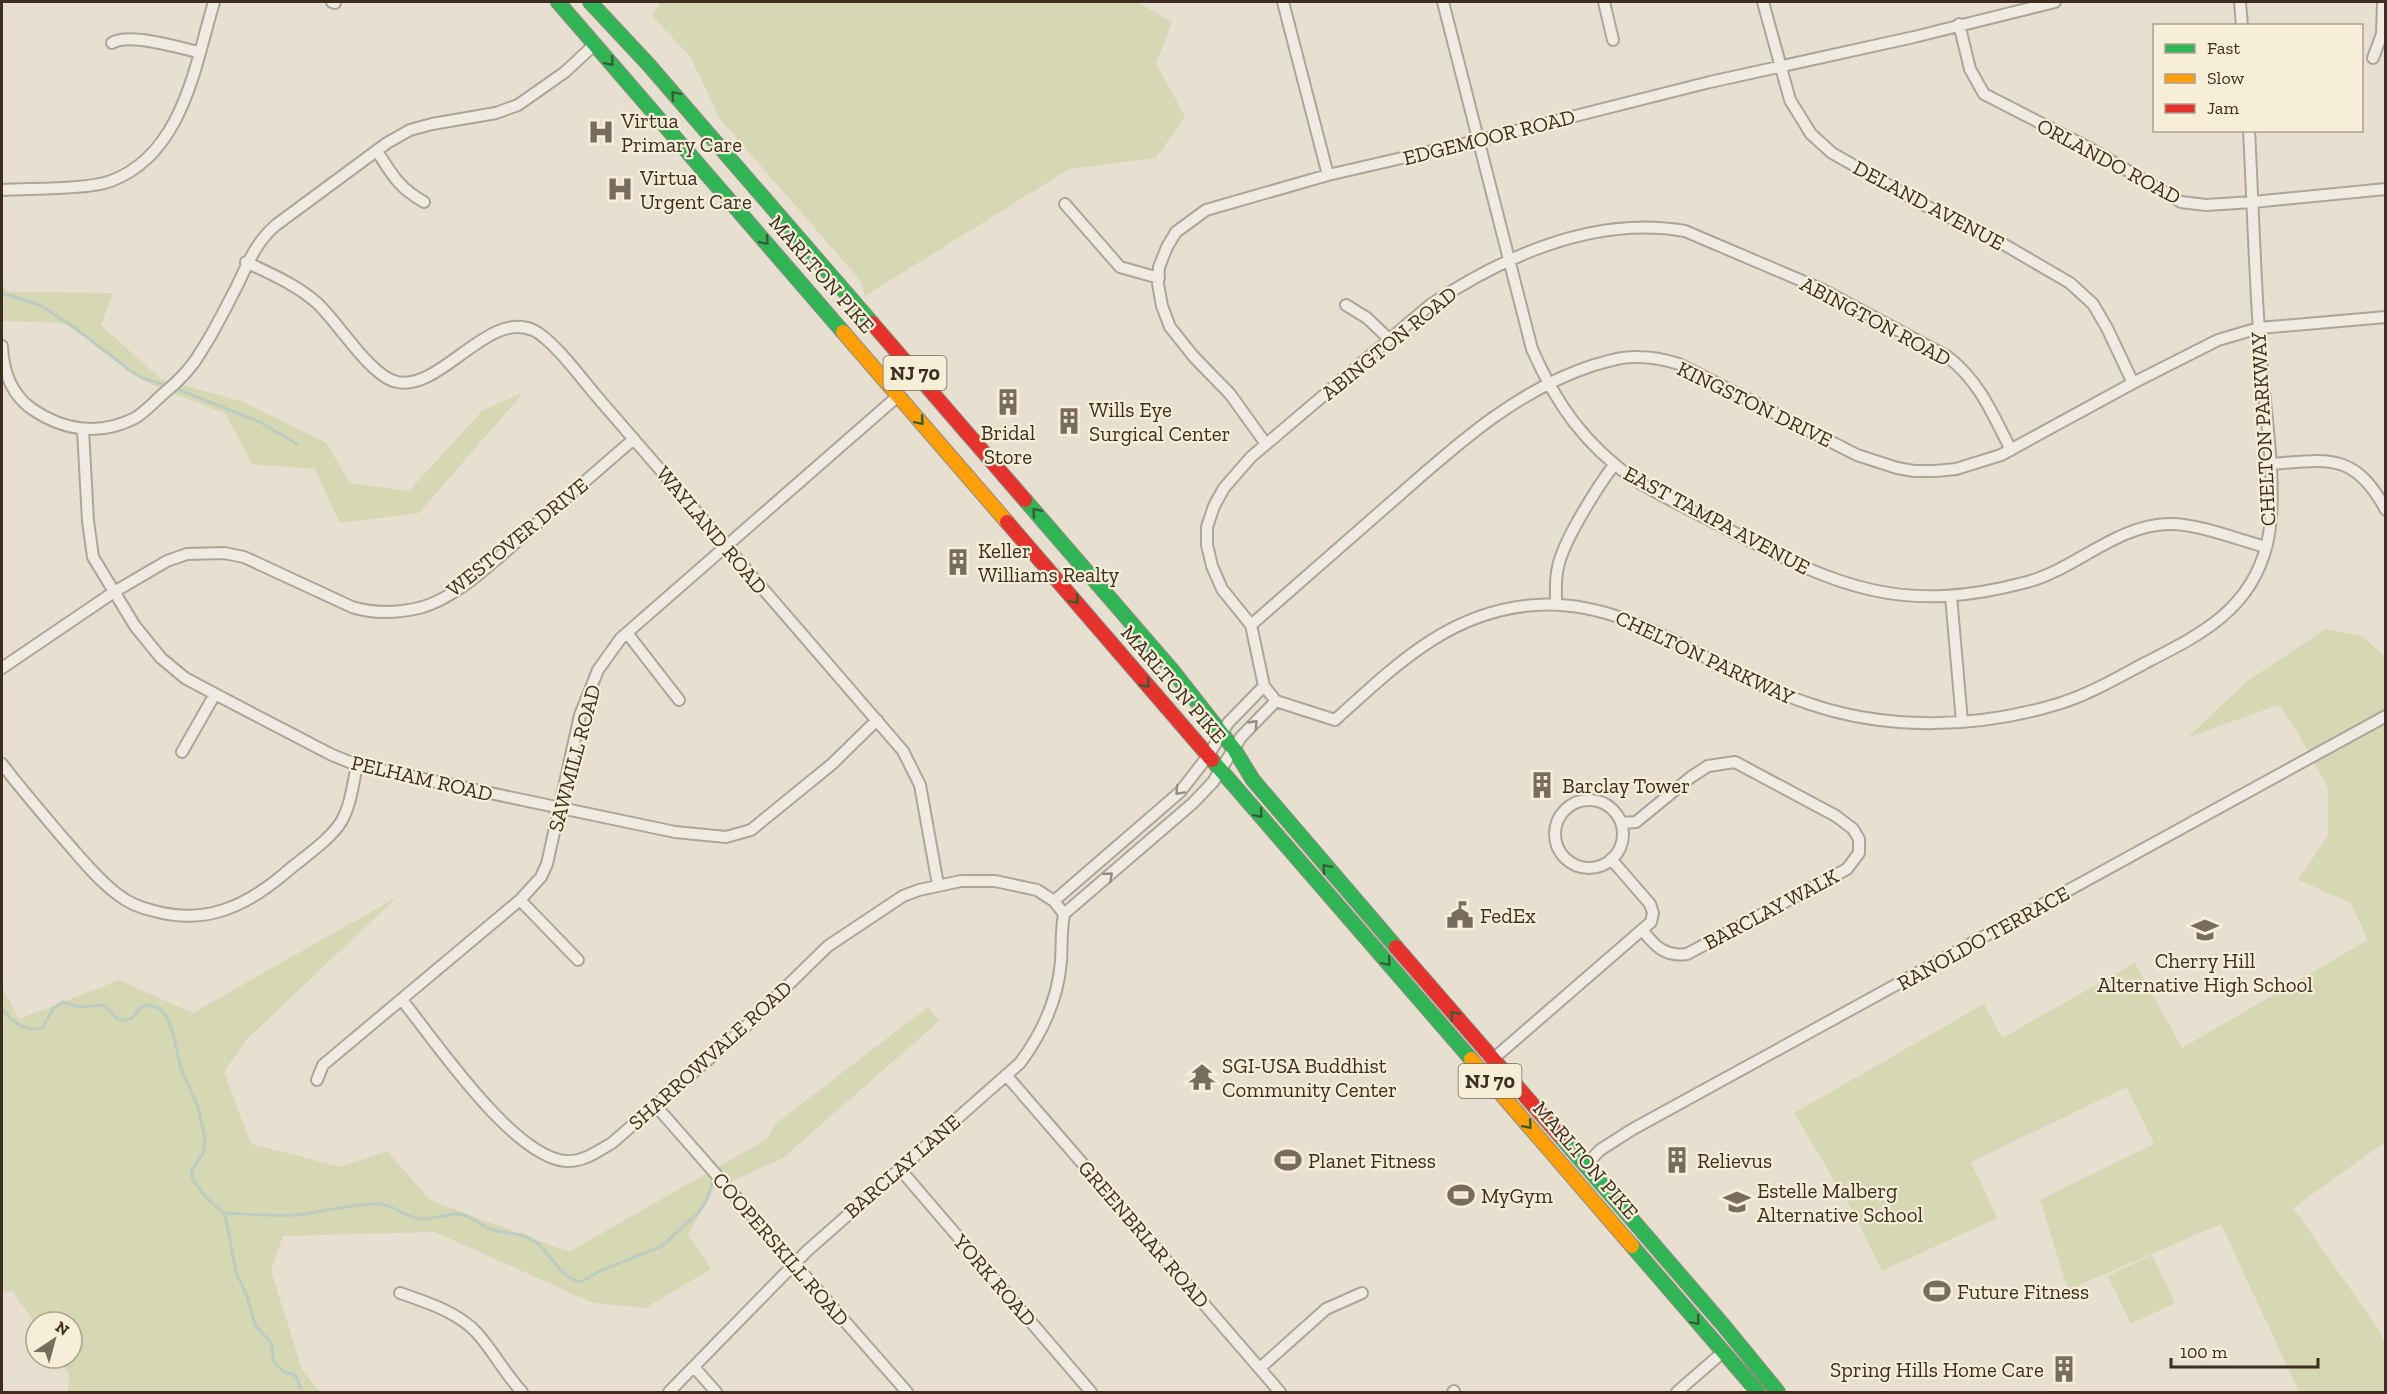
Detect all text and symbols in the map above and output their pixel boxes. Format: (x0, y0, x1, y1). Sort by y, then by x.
legend (2153, 24, 2363, 132)
text: Fast (2207, 37, 2240, 59)
one-way arrow (603, 55, 614, 66)
text: Slow (2207, 67, 2244, 89)
one-way arrow (671, 91, 682, 102)
text: Jam (2207, 97, 2239, 119)
street label: EDGEMOOR ROAD (1400, 104, 1578, 170)
place label: Virtua Primary Care (620, 108, 742, 157)
street label: ORLANDO ROAD (2033, 113, 2185, 209)
hospital icon: Virtua Primary Care (586, 117, 616, 147)
street label: DELAND AVENUE (1849, 155, 2009, 255)
place label: Virtua Urgent Care (639, 165, 752, 214)
hospital icon: Virtua Urgent Care (605, 174, 635, 204)
street label: MARLTON PIKE (764, 210, 880, 338)
one-way arrow (758, 234, 769, 245)
street label: ABINGTON ROAD (1796, 271, 1956, 371)
street label: ABINGTON ROAD (1316, 281, 1462, 405)
street label: CHELTON PARKWAY (2245, 331, 2281, 527)
road number: NJ 70 (884, 356, 946, 390)
street label: KINGSTON DRIVE (1673, 356, 1837, 452)
building icon: Bridal Store (993, 387, 1023, 417)
place label: Wills Eye Surgical Center (1089, 397, 1230, 446)
building icon: Wills Eye Surgical Center (1054, 406, 1084, 436)
one-way arrow (913, 414, 924, 425)
place label: Bridal Store (981, 420, 1036, 469)
street label: EAST TAMPA AVENUE (1620, 460, 1814, 580)
street label: WAYLAND ROAD (651, 461, 773, 599)
street label: WESTOVER DRIVE (441, 472, 593, 602)
one-way arrow (1032, 508, 1043, 519)
place label: Keller Williams Realty (978, 538, 1120, 587)
building icon: Keller Williams Realty (943, 547, 973, 577)
one-way arrow (1068, 593, 1079, 604)
street label: CHELTON PARKWAY (1612, 605, 1799, 710)
street label: MARLTON PIKE (1116, 620, 1232, 748)
one-way arrow (1139, 677, 1150, 688)
street label: SAWMILL ROAD (542, 682, 606, 834)
one-way arrow (1247, 720, 1258, 730)
street label: PELHAM ROAD (349, 750, 495, 806)
building icon: Barclay Tower (1527, 770, 1557, 800)
place label: Barclay Tower (1562, 773, 1690, 798)
one-way arrow (1176, 784, 1187, 795)
one-way arrow (1252, 807, 1263, 818)
street label: BARCLAY WALK (1699, 863, 1843, 955)
one-way arrow (1322, 864, 1333, 875)
one-way arrow (1102, 872, 1112, 883)
street label: RANOLDO TERRACE (1893, 880, 2073, 996)
public building icon: FedEx (1445, 900, 1475, 930)
place label: FedEx (1480, 903, 1536, 928)
school or university icon: Cherry Hill Alternative High School (2190, 915, 2220, 945)
place label: Cherry Hill Alternative High School (2097, 948, 2313, 997)
one-way arrow (1379, 955, 1390, 966)
street label: SHARROWVALE ROAD (623, 975, 797, 1135)
one-way arrow (1451, 1011, 1462, 1022)
place label: SGI-USA Buddhist Community Center (1222, 1053, 1397, 1102)
temple icon: SGI-USA Buddhist Community Center (1187, 1062, 1217, 1092)
road number: NJ 70 (1458, 1064, 1522, 1098)
street label: MARLTON PIKE (1528, 1096, 1644, 1224)
street label: BARCLAY LANE (839, 1109, 965, 1223)
one-way arrow (1521, 1118, 1532, 1129)
sports icon: Planet Fitness (1273, 1145, 1303, 1175)
building icon: Relievus (1662, 1145, 1692, 1175)
place label: Planet Fitness (1308, 1148, 1436, 1173)
place label: Relievus (1697, 1148, 1772, 1173)
street label: GREENBRIAR ROAD (1073, 1155, 1215, 1313)
street label: COOPERSKILL ROAD (707, 1167, 855, 1331)
place label: Estelle Malberg Alternative School (1757, 1178, 1923, 1227)
sports icon: MyGym (1446, 1180, 1476, 1210)
place label: MyGym (1481, 1183, 1553, 1208)
school or university icon: Estelle Malberg Alternative School (1722, 1187, 1752, 1217)
street label: YORK ROAD (948, 1228, 1042, 1331)
sports icon: Future Fitness (1922, 1276, 1952, 1306)
place label: Future Fitness (1957, 1279, 2089, 1304)
north arrow (24, 1310, 84, 1370)
one-way arrow (1689, 1314, 1700, 1324)
text: N (52, 1317, 73, 1340)
scale bar (2171, 1331, 2318, 1369)
text: 100 m (2180, 1341, 2228, 1363)
building icon: Spring Hills Home Care (2049, 1354, 2079, 1384)
place label: Spring Hills Home Care (1830, 1357, 2044, 1382)

